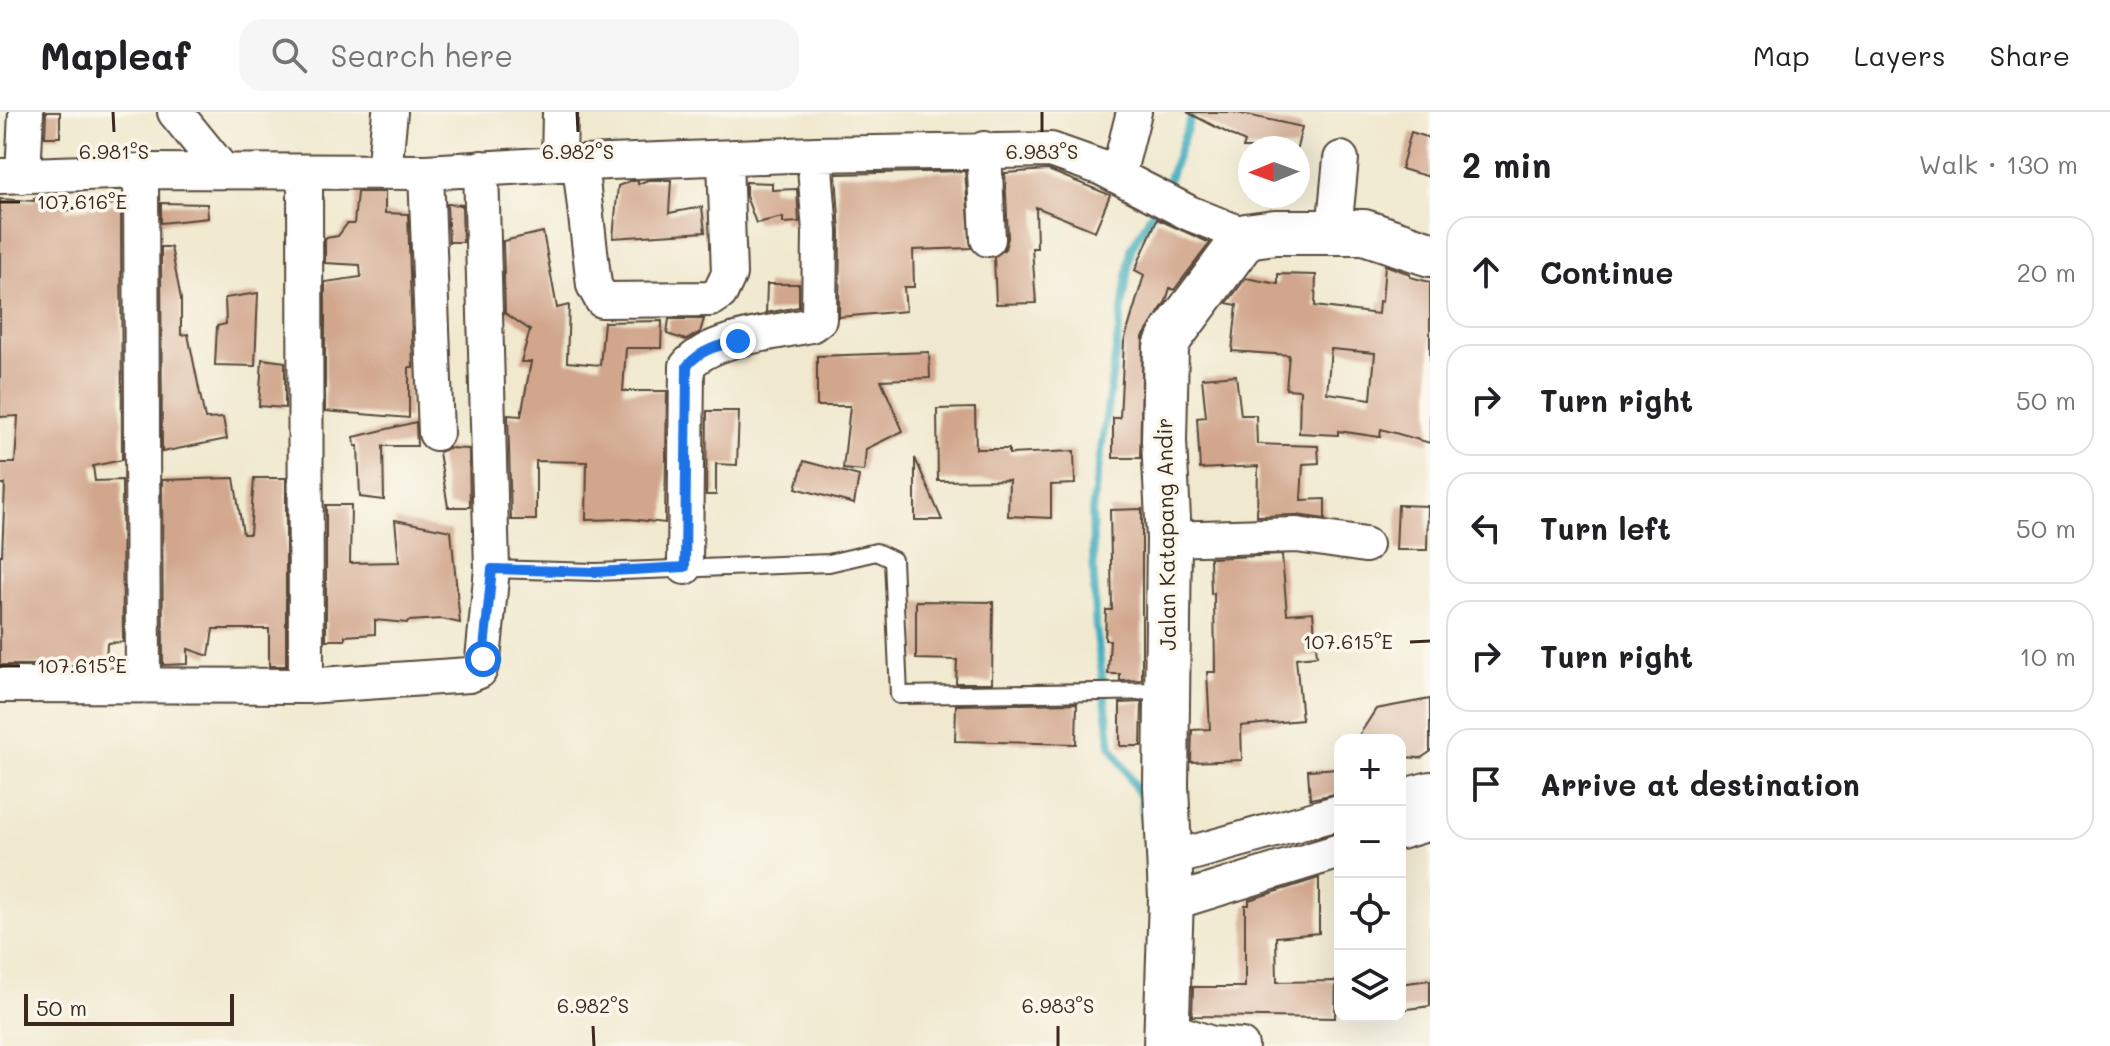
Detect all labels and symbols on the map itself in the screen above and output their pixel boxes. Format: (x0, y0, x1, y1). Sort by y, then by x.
north arrow (1238, 136, 1310, 208)
text: 6.981°S (79, 138, 149, 164)
text: 6.982°S (542, 138, 614, 164)
text: 6.983°S (1006, 138, 1078, 164)
text: 107.616°E (37, 188, 127, 214)
route end (720, 323, 756, 359)
street label: Jalan Katapang Andir (1149, 417, 1182, 651)
text: 107.615°E (1303, 628, 1393, 654)
route start (465, 641, 501, 677)
text: 107.615°E (37, 652, 127, 678)
scale bar (24, 990, 234, 1026)
text: 6.982°S (557, 992, 629, 1018)
text: 6.983°S (1022, 992, 1094, 1018)

